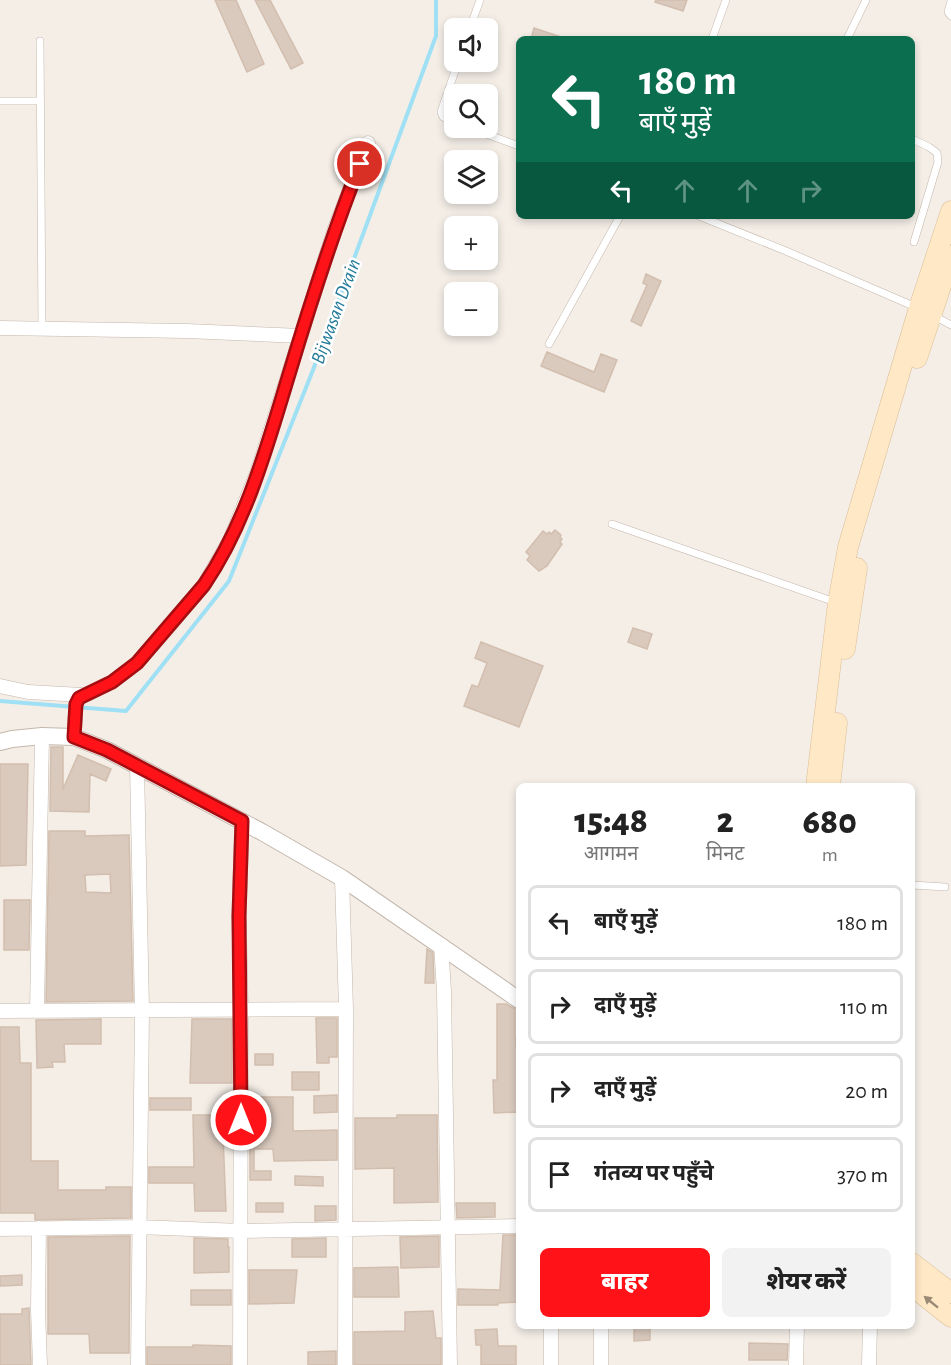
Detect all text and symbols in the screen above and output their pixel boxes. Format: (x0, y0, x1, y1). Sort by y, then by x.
map controls (444, 18, 498, 336)
button: sound (444, 18, 498, 72)
icon: left (540, 60, 618, 138)
text: 180 m (639, 60, 737, 102)
button: search (444, 84, 498, 138)
text: बाएँ मुड़ें (639, 109, 711, 136)
pin (334, 138, 385, 189)
icon: arrive (343, 147, 376, 180)
button: layers (444, 150, 498, 204)
icon: left (605, 174, 638, 207)
icon: ahead (668, 174, 701, 207)
icon: ahead (731, 174, 764, 207)
icon: right (794, 174, 827, 207)
button: + (444, 216, 498, 270)
water label: Bijwasan Drain (308, 256, 364, 367)
button: − (444, 282, 498, 336)
text: 15:48 (574, 803, 648, 839)
text: 2 (717, 803, 734, 839)
text: 680 (803, 804, 857, 840)
text: आगमन (584, 844, 638, 864)
text: मिनट (706, 844, 744, 864)
text: m (822, 845, 838, 865)
icon: left (543, 906, 576, 939)
text: बाएँ मुड़ें (594, 910, 658, 932)
text: 180 m (837, 912, 888, 934)
icon: right (543, 990, 576, 1023)
text: दाएँ मुड़ें (594, 994, 656, 1016)
text: 110 m (840, 996, 888, 1018)
icon: right (543, 1074, 576, 1107)
text: दाएँ मुड़ें (594, 1078, 656, 1100)
text: 20 m (845, 1080, 888, 1102)
position arrow (209, 1088, 273, 1152)
icon: arrive (543, 1158, 576, 1191)
text: गंतव्य पर पहुँचे (594, 1162, 714, 1184)
text: 370 m (837, 1164, 888, 1186)
button: बाहर (540, 1248, 710, 1317)
button: शेयर करें (722, 1248, 891, 1317)
one-way arrow (924, 1296, 939, 1309)

